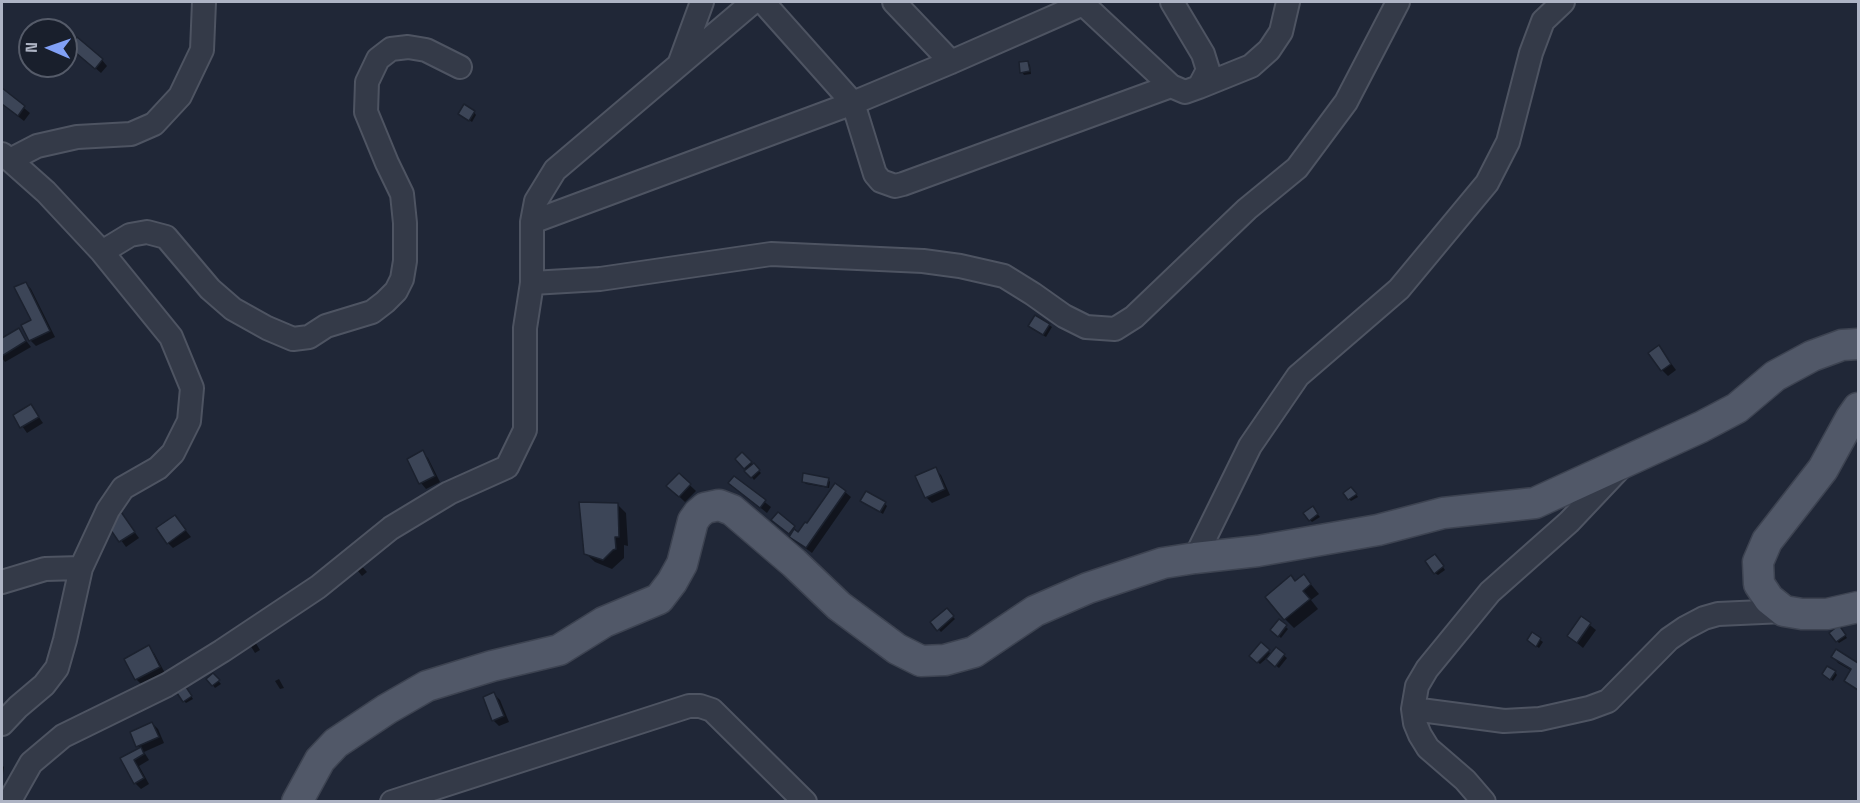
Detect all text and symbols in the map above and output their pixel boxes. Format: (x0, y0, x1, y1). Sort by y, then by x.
north arrow (18, 18, 78, 78)
text: N (21, 42, 42, 53)

